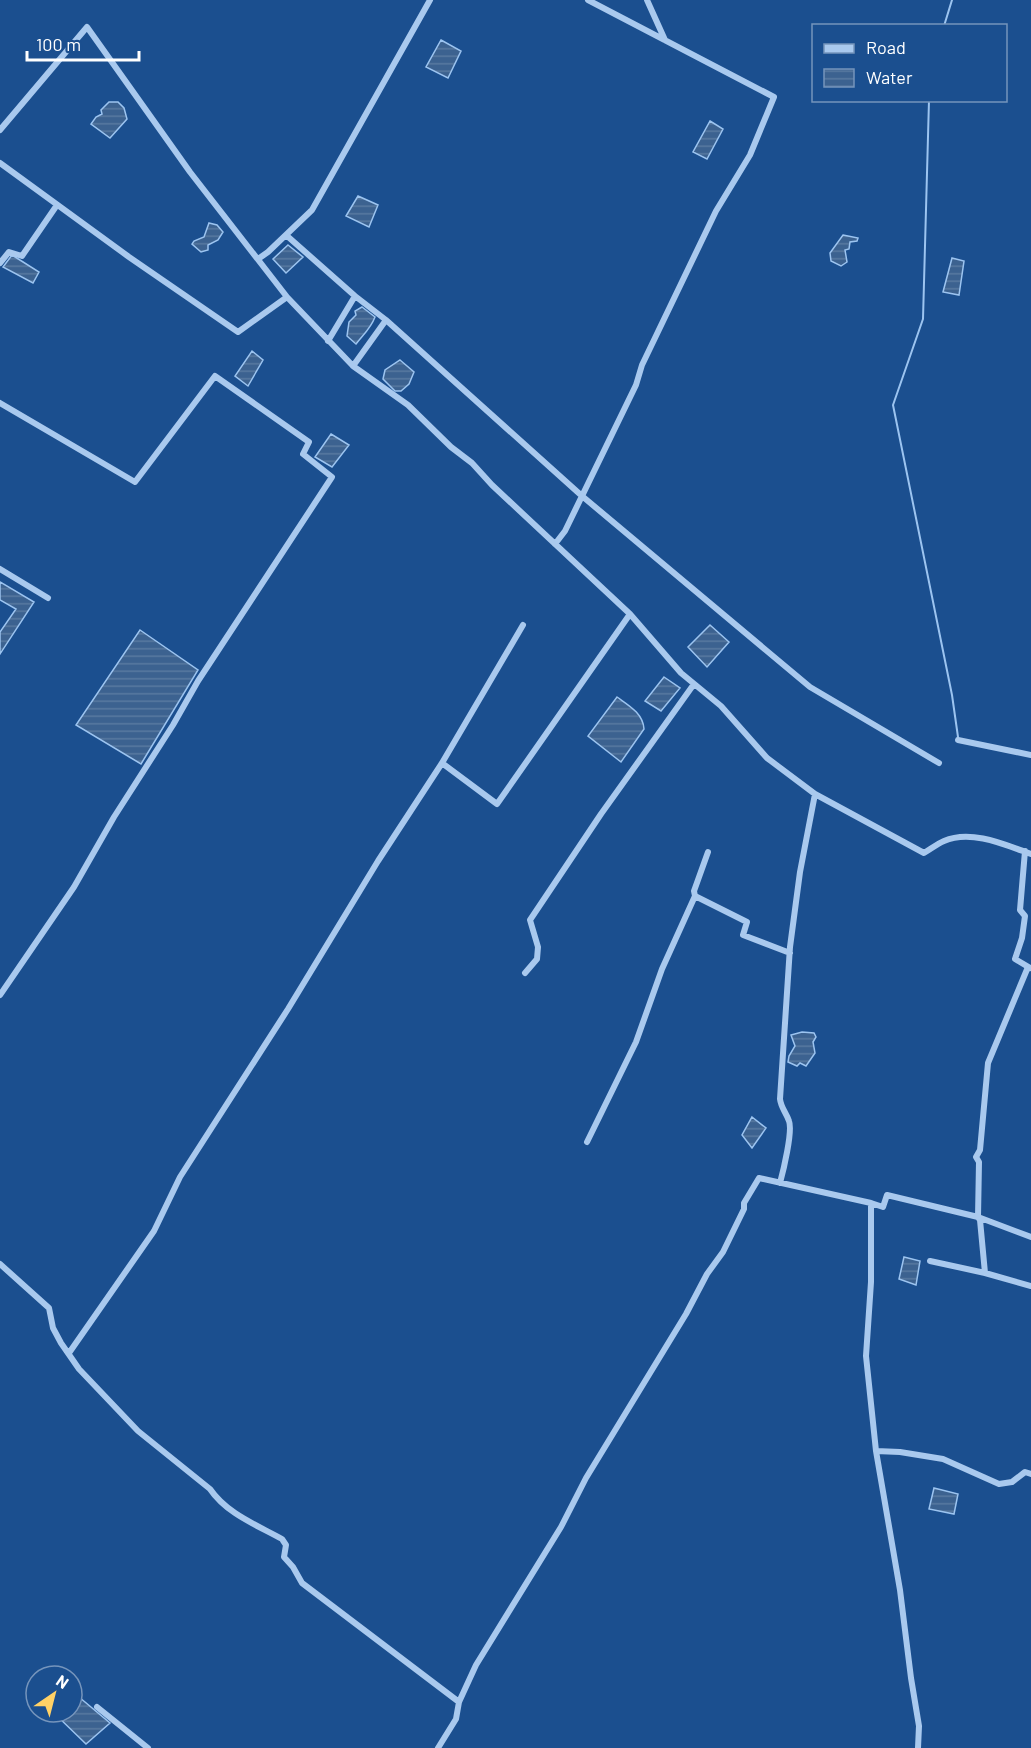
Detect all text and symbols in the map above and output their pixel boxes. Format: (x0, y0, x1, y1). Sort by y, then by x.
scale bar (27, 24, 140, 62)
legend (812, 24, 1007, 102)
text: 100 m (36, 33, 81, 55)
text: Road (866, 36, 906, 58)
text: Water (866, 66, 913, 88)
north arrow (24, 1664, 84, 1724)
text: N (53, 1670, 73, 1692)

